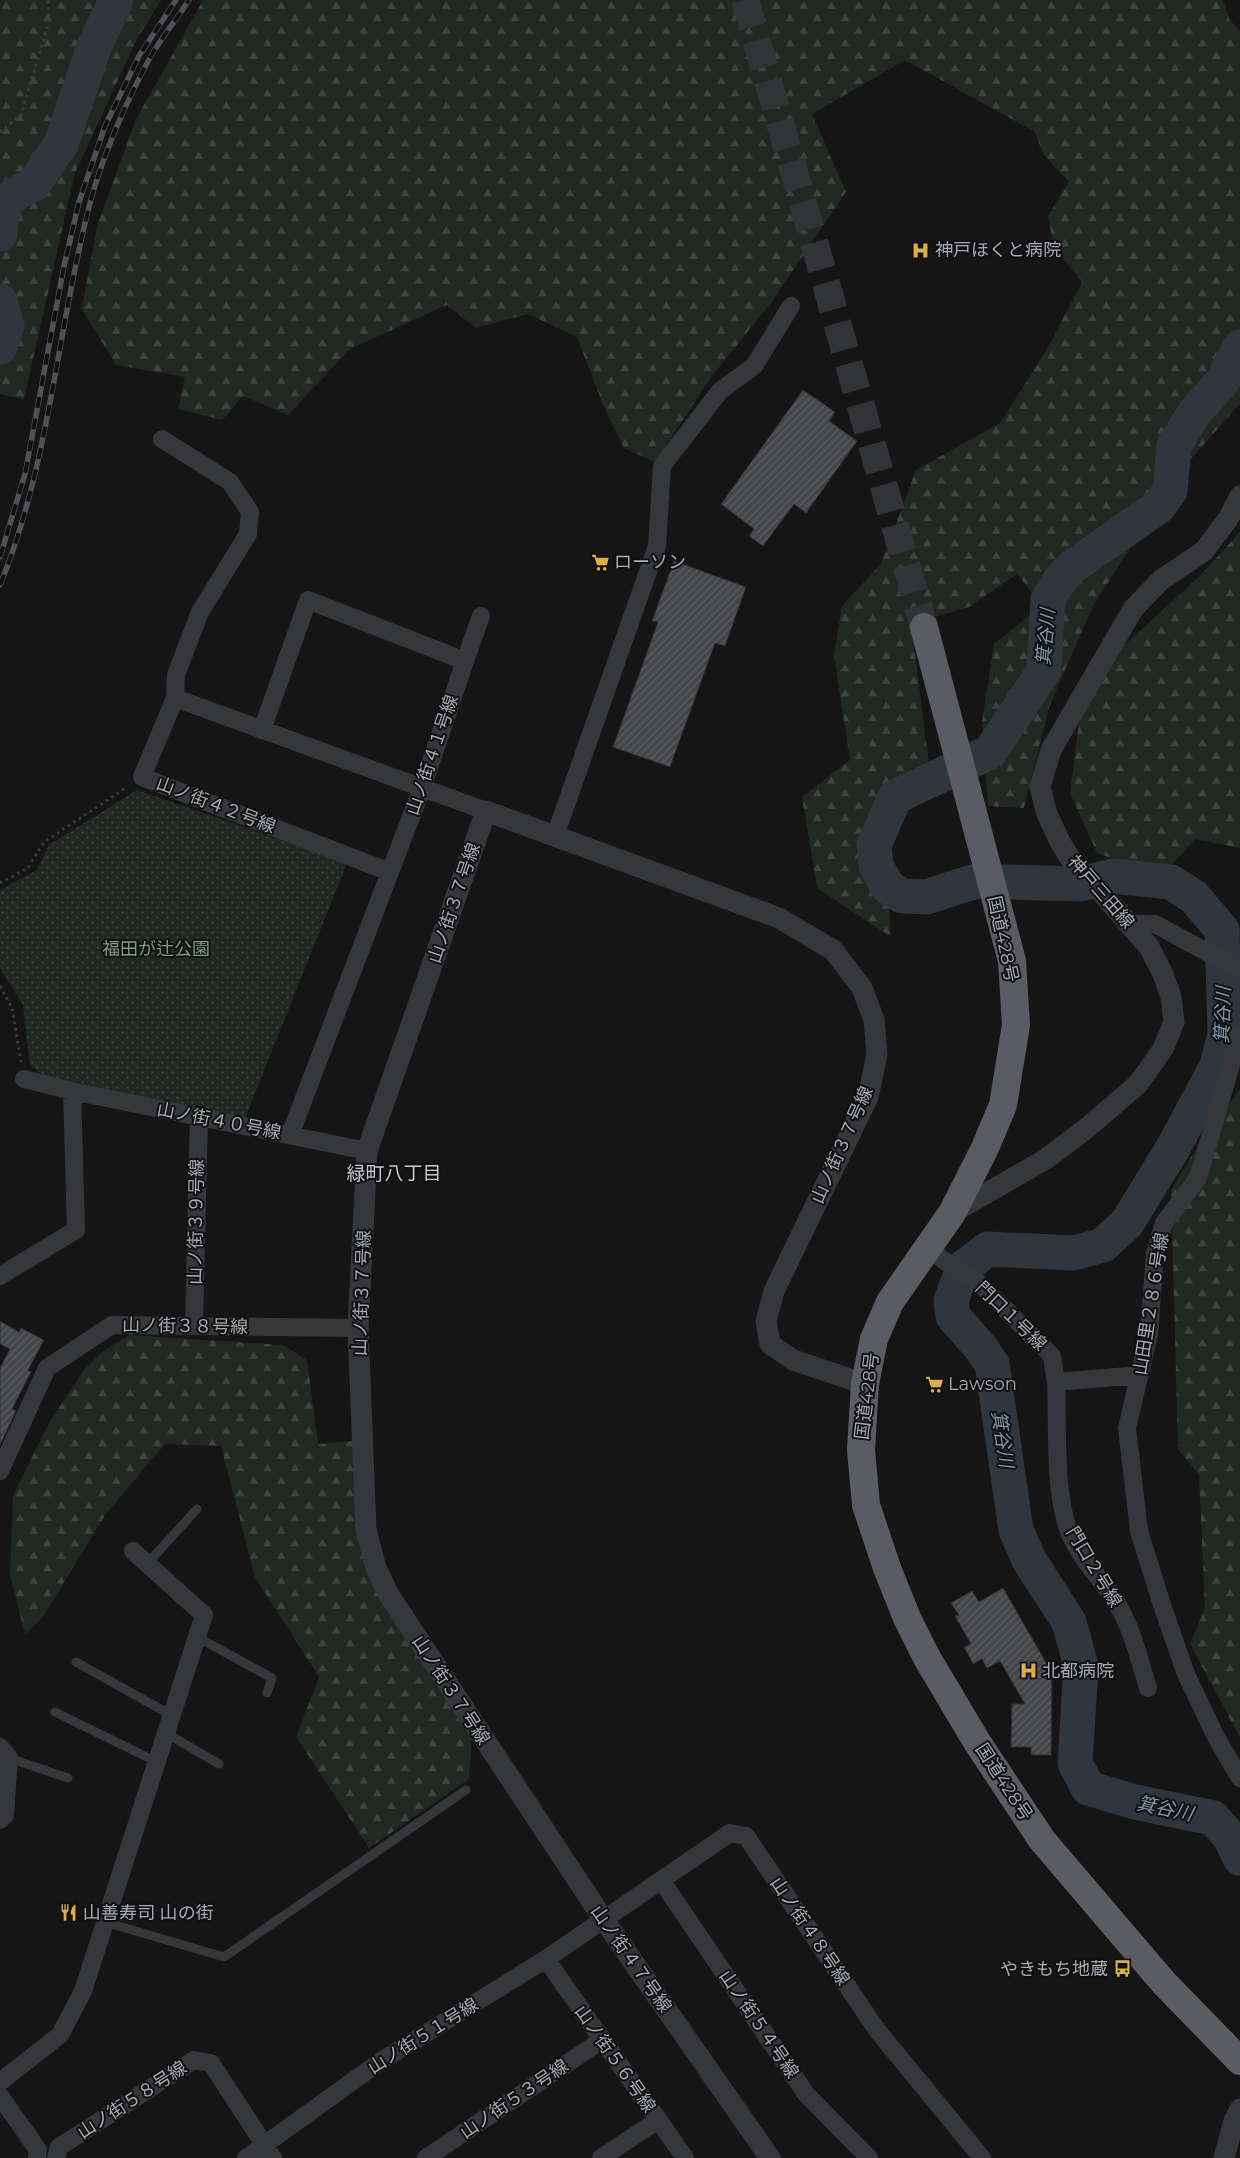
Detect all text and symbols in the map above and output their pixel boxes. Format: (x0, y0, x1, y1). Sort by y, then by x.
place label: 神戸ほくと病院 (935, 239, 1061, 261)
hospital icon: 神戸ほくと病院 (911, 240, 931, 260)
place label: ローソン (614, 551, 686, 573)
supermarket icon: ローソン (590, 552, 610, 572)
water label: 箕谷川 (1032, 606, 1060, 666)
street label: 山ノ街４１号線 (401, 692, 463, 818)
street label: 山ノ街４２号線 (153, 772, 279, 838)
street label: 山ノ街３７号線 (423, 840, 485, 966)
street label: 神戸三田線 (1063, 851, 1139, 933)
street label: 国道428号 (983, 894, 1023, 984)
park label: 福田が辻公園 (102, 938, 210, 960)
water label: 箕谷川 (1210, 984, 1235, 1044)
street label: 山ノ街３７号線 (806, 1083, 878, 1207)
street label: 山ノ街４０号線 (155, 1098, 283, 1144)
street label: 山ノ街３９号線 (184, 1159, 208, 1285)
district label: 緑町八丁目 (346, 1162, 442, 1185)
street label: 山ノ街３７号線 (349, 1230, 375, 1356)
street label: 山田里２８６号線 (1129, 1231, 1173, 1377)
street label: 門口１号線 (971, 1277, 1051, 1355)
street label: 山ノ街３８号線 (122, 1314, 248, 1338)
street label: 国道428号 (851, 1351, 883, 1441)
place label: Lawson (948, 1373, 1017, 1395)
supermarket icon: Lawson (924, 1374, 944, 1394)
water label: 箕谷川 (987, 1409, 1018, 1471)
street label: 門口２号線 (1061, 1523, 1127, 1611)
street label: 山ノ街３７号線 (407, 1631, 495, 1749)
place label: 北都病院 (1042, 1660, 1114, 1682)
hospital icon: 北都病院 (1018, 1661, 1038, 1681)
street label: 国道428号 (971, 1739, 1037, 1825)
water label: 箕谷川 (1135, 1791, 1197, 1826)
street label: 山ノ街４８号線 (766, 1873, 854, 1989)
street label: 山ノ街４７号線 (586, 1901, 676, 2017)
place label: 山善寿司 山の街 (83, 1902, 214, 1924)
restaurant icon: 山善寿司 山の街 (59, 1903, 79, 1923)
place label: やきもち地蔵 (1000, 1958, 1108, 1980)
bus stop icon: やきもち地蔵 (1112, 1959, 1132, 1979)
street label: 山ノ街５４号線 (715, 1966, 803, 2082)
street label: 山ノ街５１号線 (364, 1993, 482, 2079)
street label: 山ノ街５６号線 (570, 2001, 660, 2117)
street label: 山ノ街５３号線 (456, 2055, 572, 2143)
street label: 山ノ街５８号線 (73, 2056, 191, 2144)

